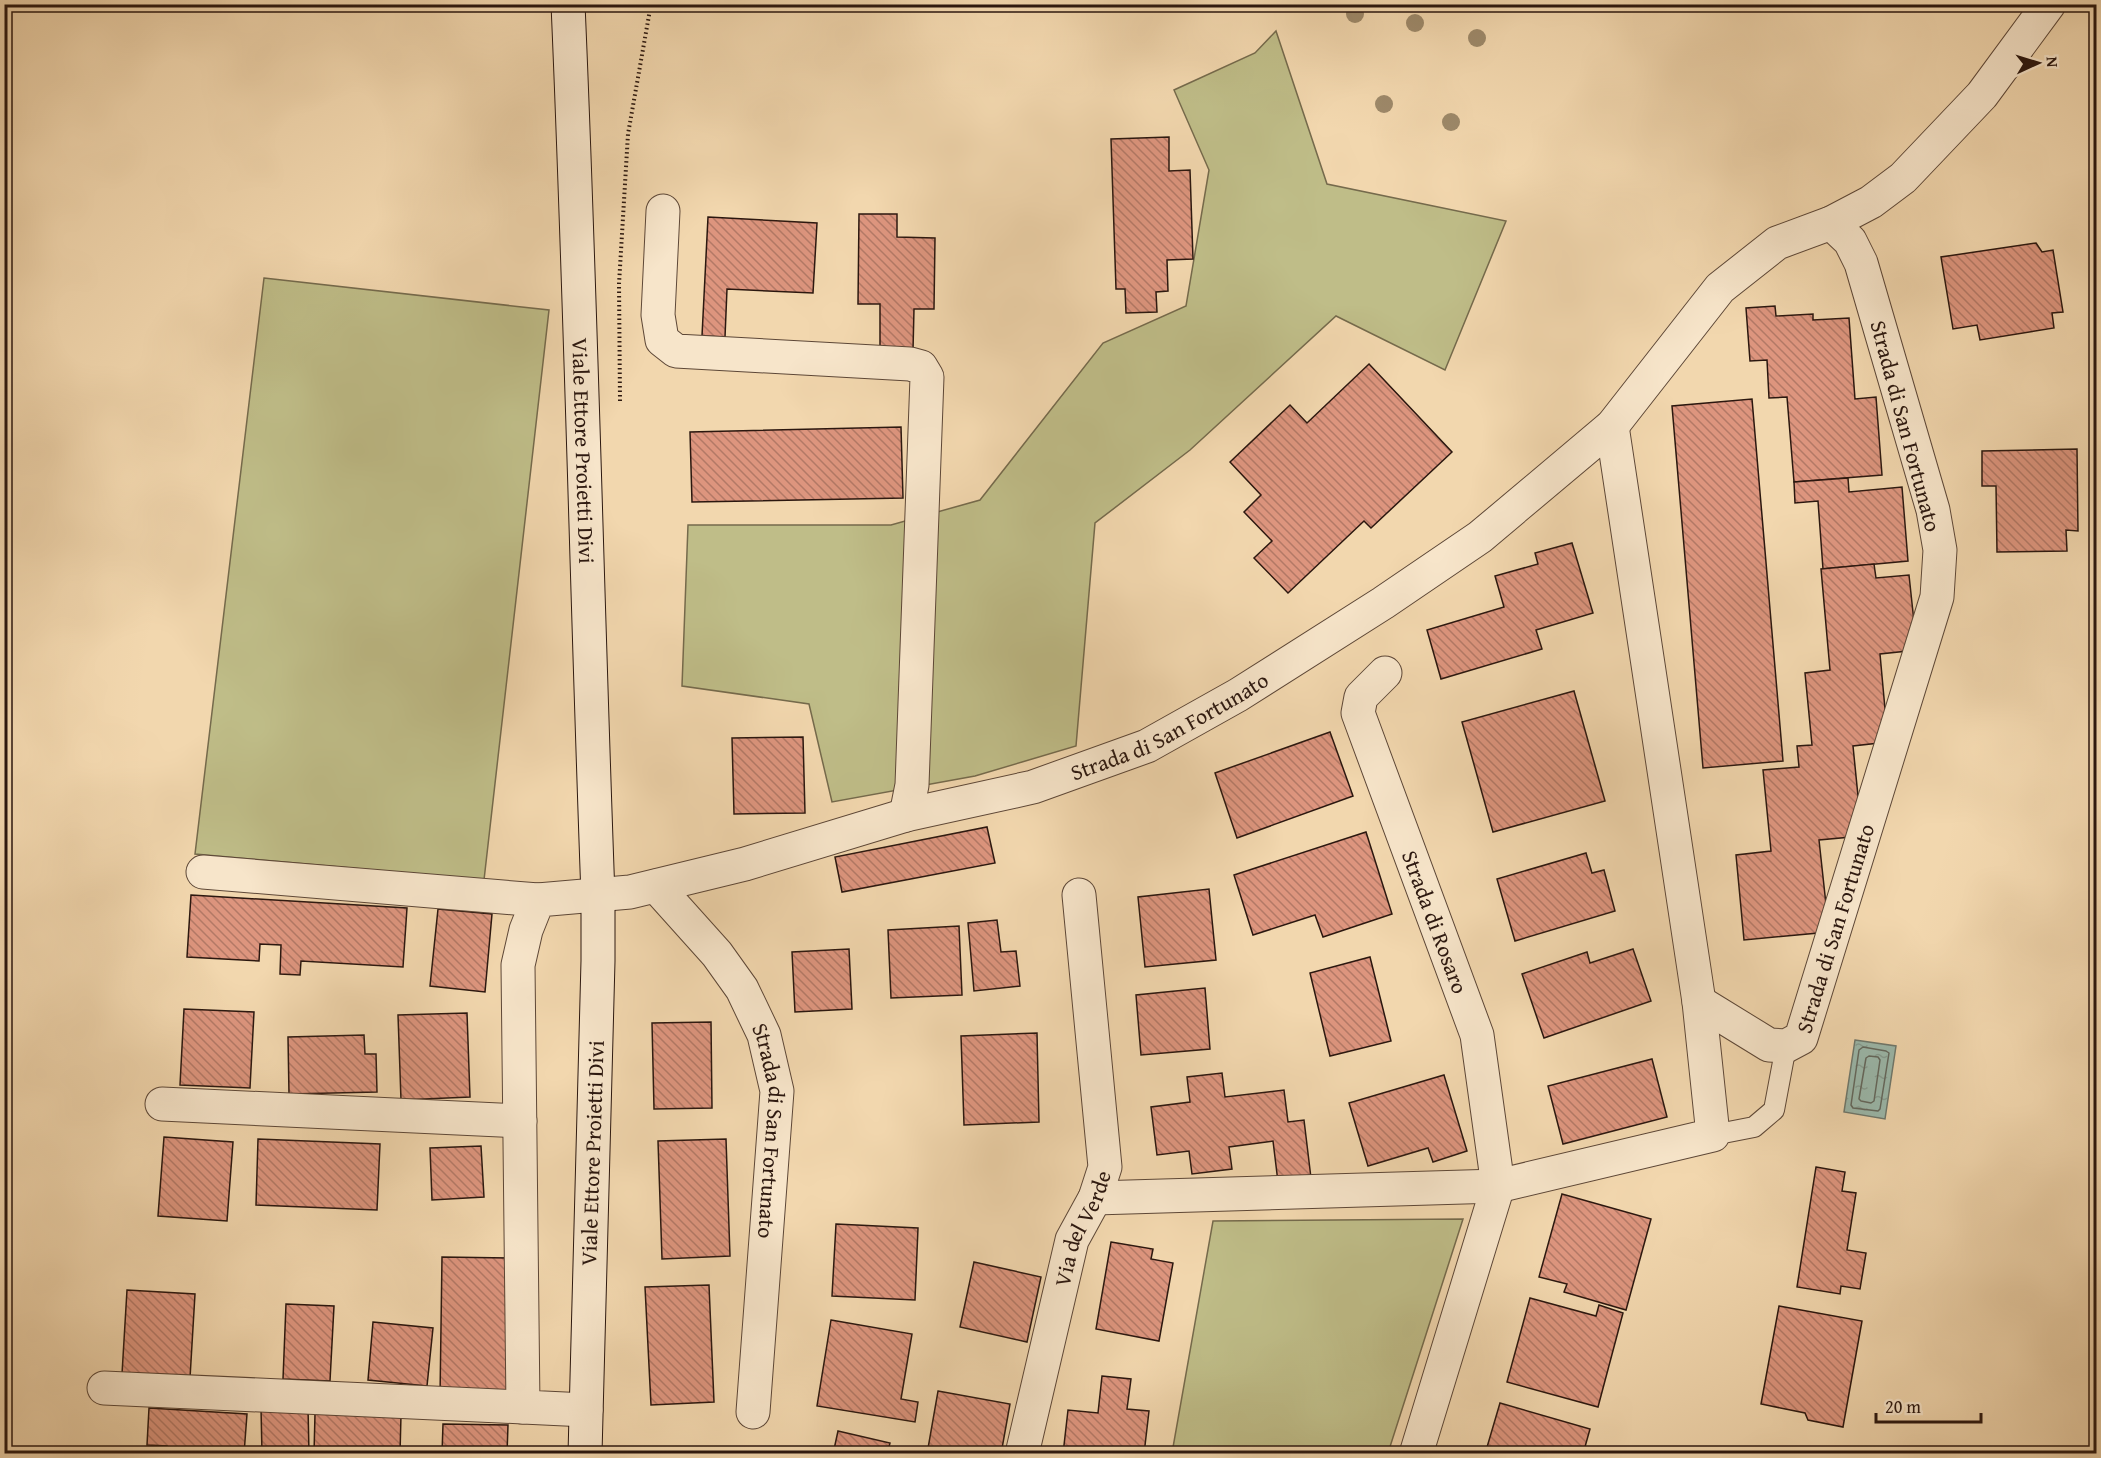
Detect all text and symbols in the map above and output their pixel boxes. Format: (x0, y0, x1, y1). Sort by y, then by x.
north arrow (2008, 33, 2068, 93)
text: N (2041, 56, 2065, 68)
street label: Strada di San Fortunato (1862, 317, 1950, 535)
street label: Viale Ettore Proietti Divi (564, 337, 603, 564)
street label: Strada di San Fortunato (1066, 664, 1274, 788)
street label: Strada di San Fortunato (1787, 820, 1882, 1037)
street label: Strada di Rosaro (1394, 846, 1476, 998)
street label: Strada di San Fortunato (744, 1017, 793, 1240)
street label: Viale Ettore Proietti Divi (572, 1040, 612, 1266)
street label: Via del Verde (1046, 1166, 1119, 1290)
scale bar (1876, 1386, 1981, 1424)
text: 20 m (1885, 1393, 1921, 1420)

